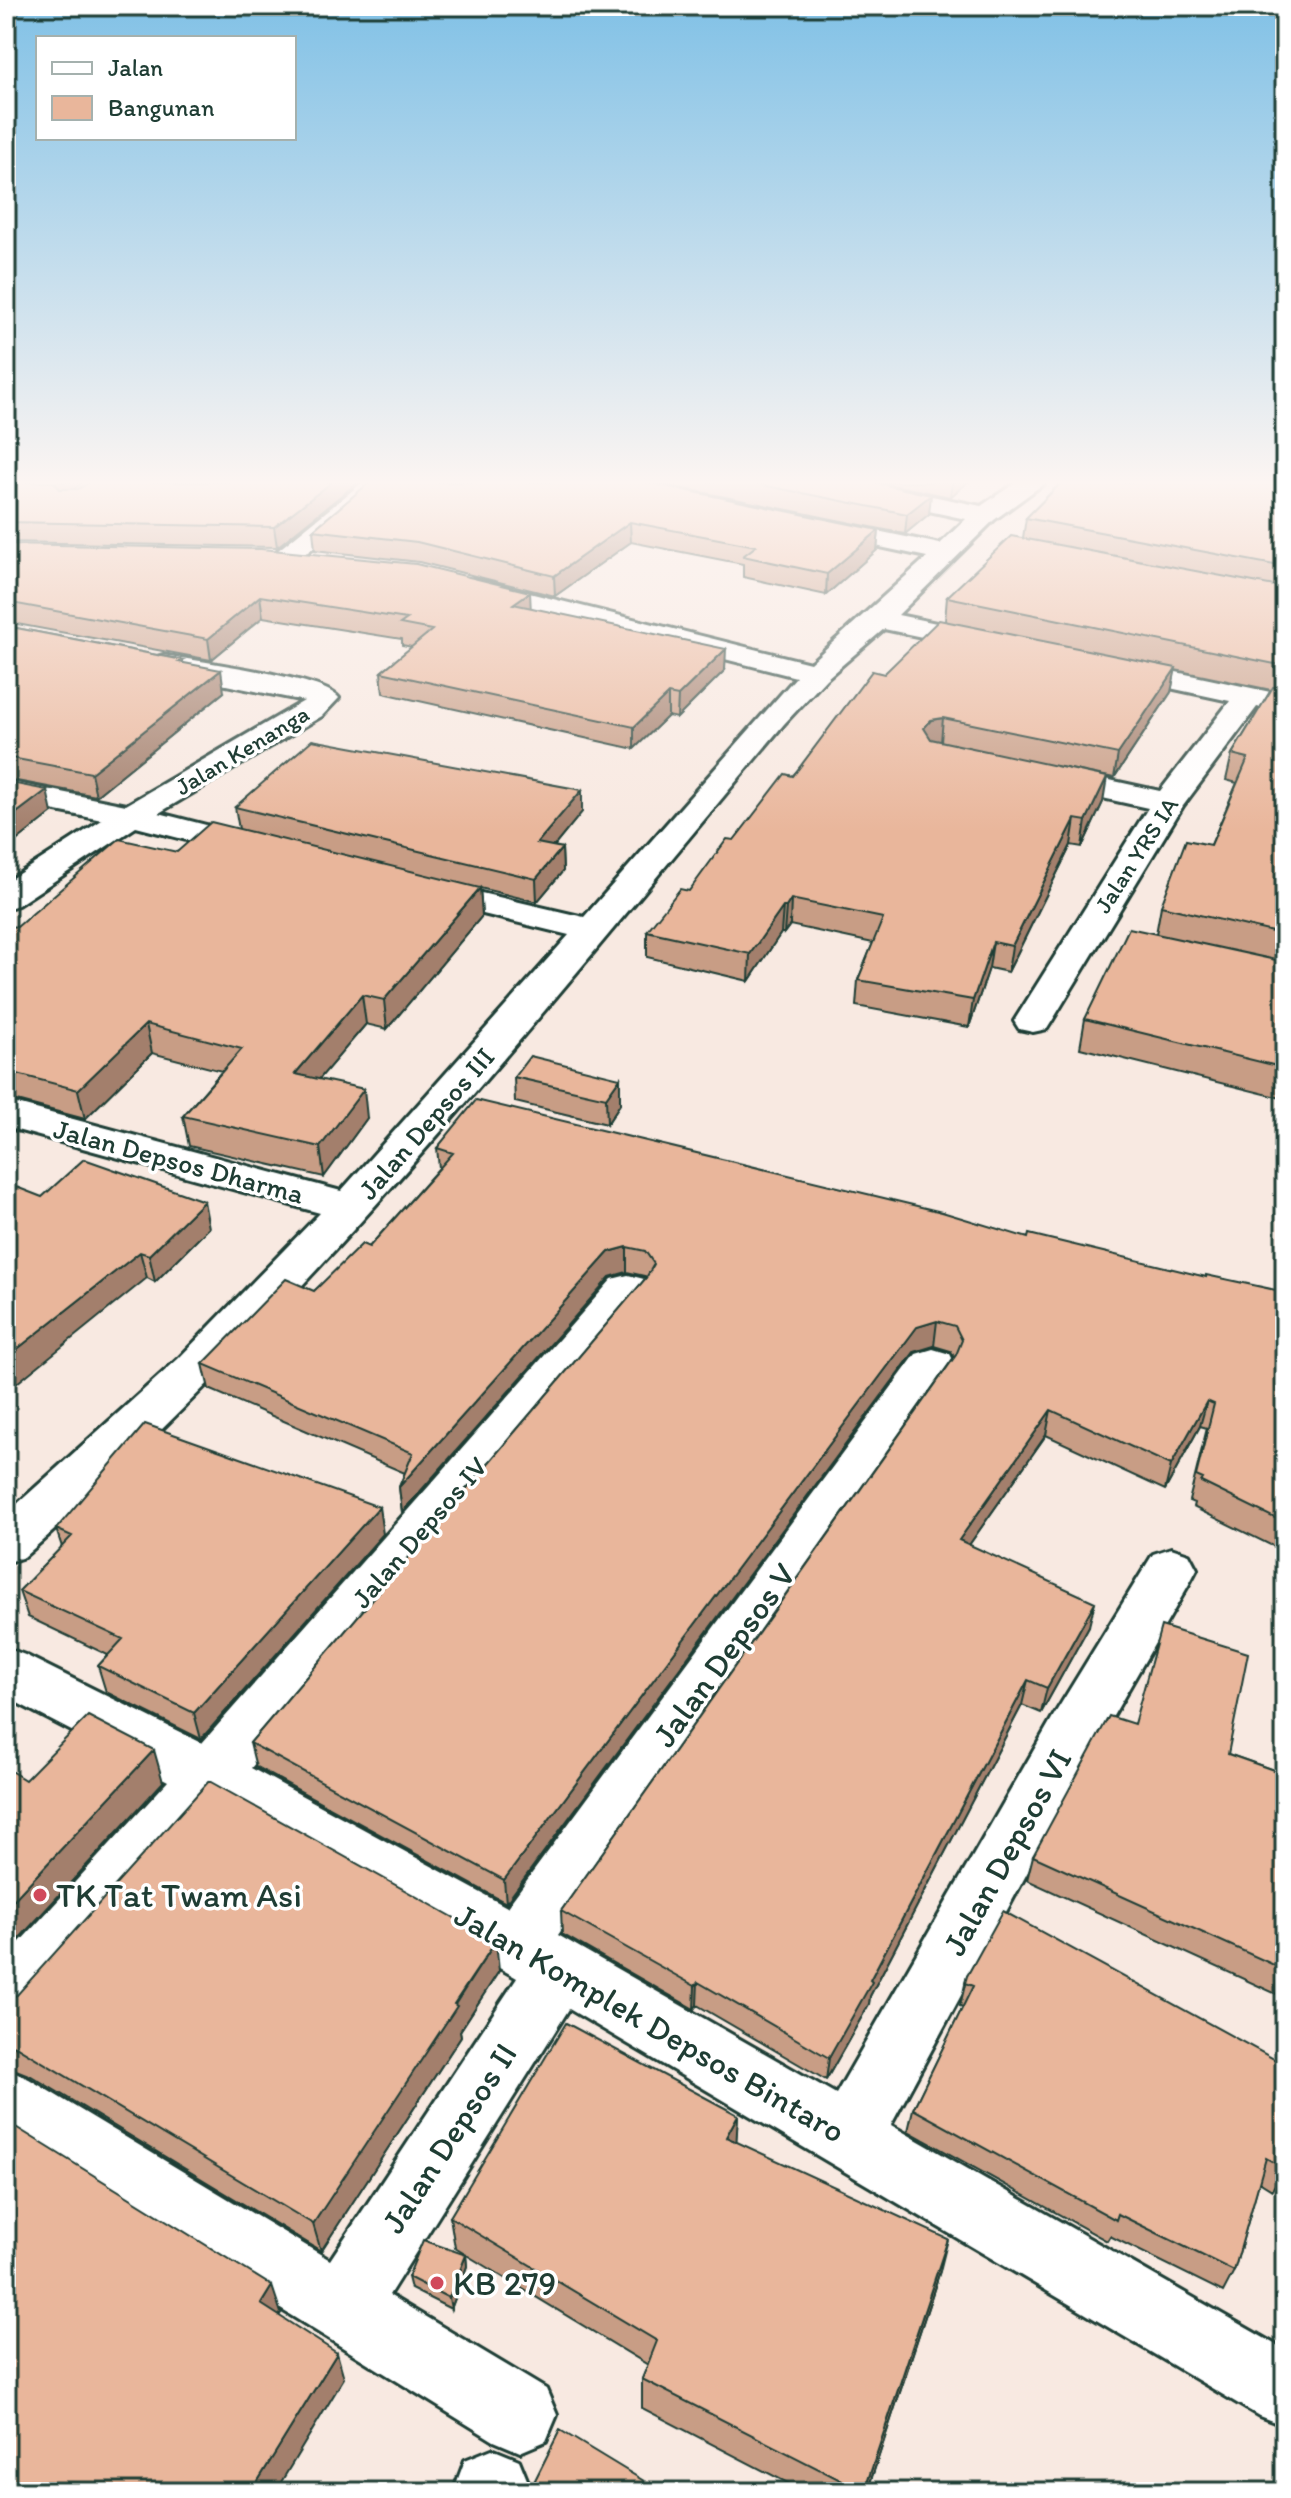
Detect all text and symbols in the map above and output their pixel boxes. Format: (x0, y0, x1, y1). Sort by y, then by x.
legend (36, 36, 296, 140)
text: Jalan (108, 53, 163, 82)
text: Bangunan (108, 93, 215, 122)
street label: Jalan Kenanga (170, 699, 314, 801)
street label: Jalan YRS IA (1088, 792, 1184, 918)
street label: Jalan Depsos III (351, 1040, 501, 1206)
street label: Jalan Depsos Dharma (50, 1111, 308, 1211)
street label: Jalan Depsos IV (344, 1449, 494, 1615)
street label: Jalan Depsos V (644, 1555, 804, 1755)
street label: Jalan Depsos VI (933, 1742, 1081, 1962)
place label: TK Tat Twam Asi (56, 1875, 302, 1916)
marker: TK Tat Twam Asi (31, 1886, 49, 1904)
street label: Jalan Komplek Depsos Bintaro (447, 1894, 853, 2152)
street label: Jalan Depsos II (372, 2035, 526, 2241)
place label: KB 279 (453, 2263, 556, 2304)
marker: KB 279 (428, 2274, 446, 2292)

